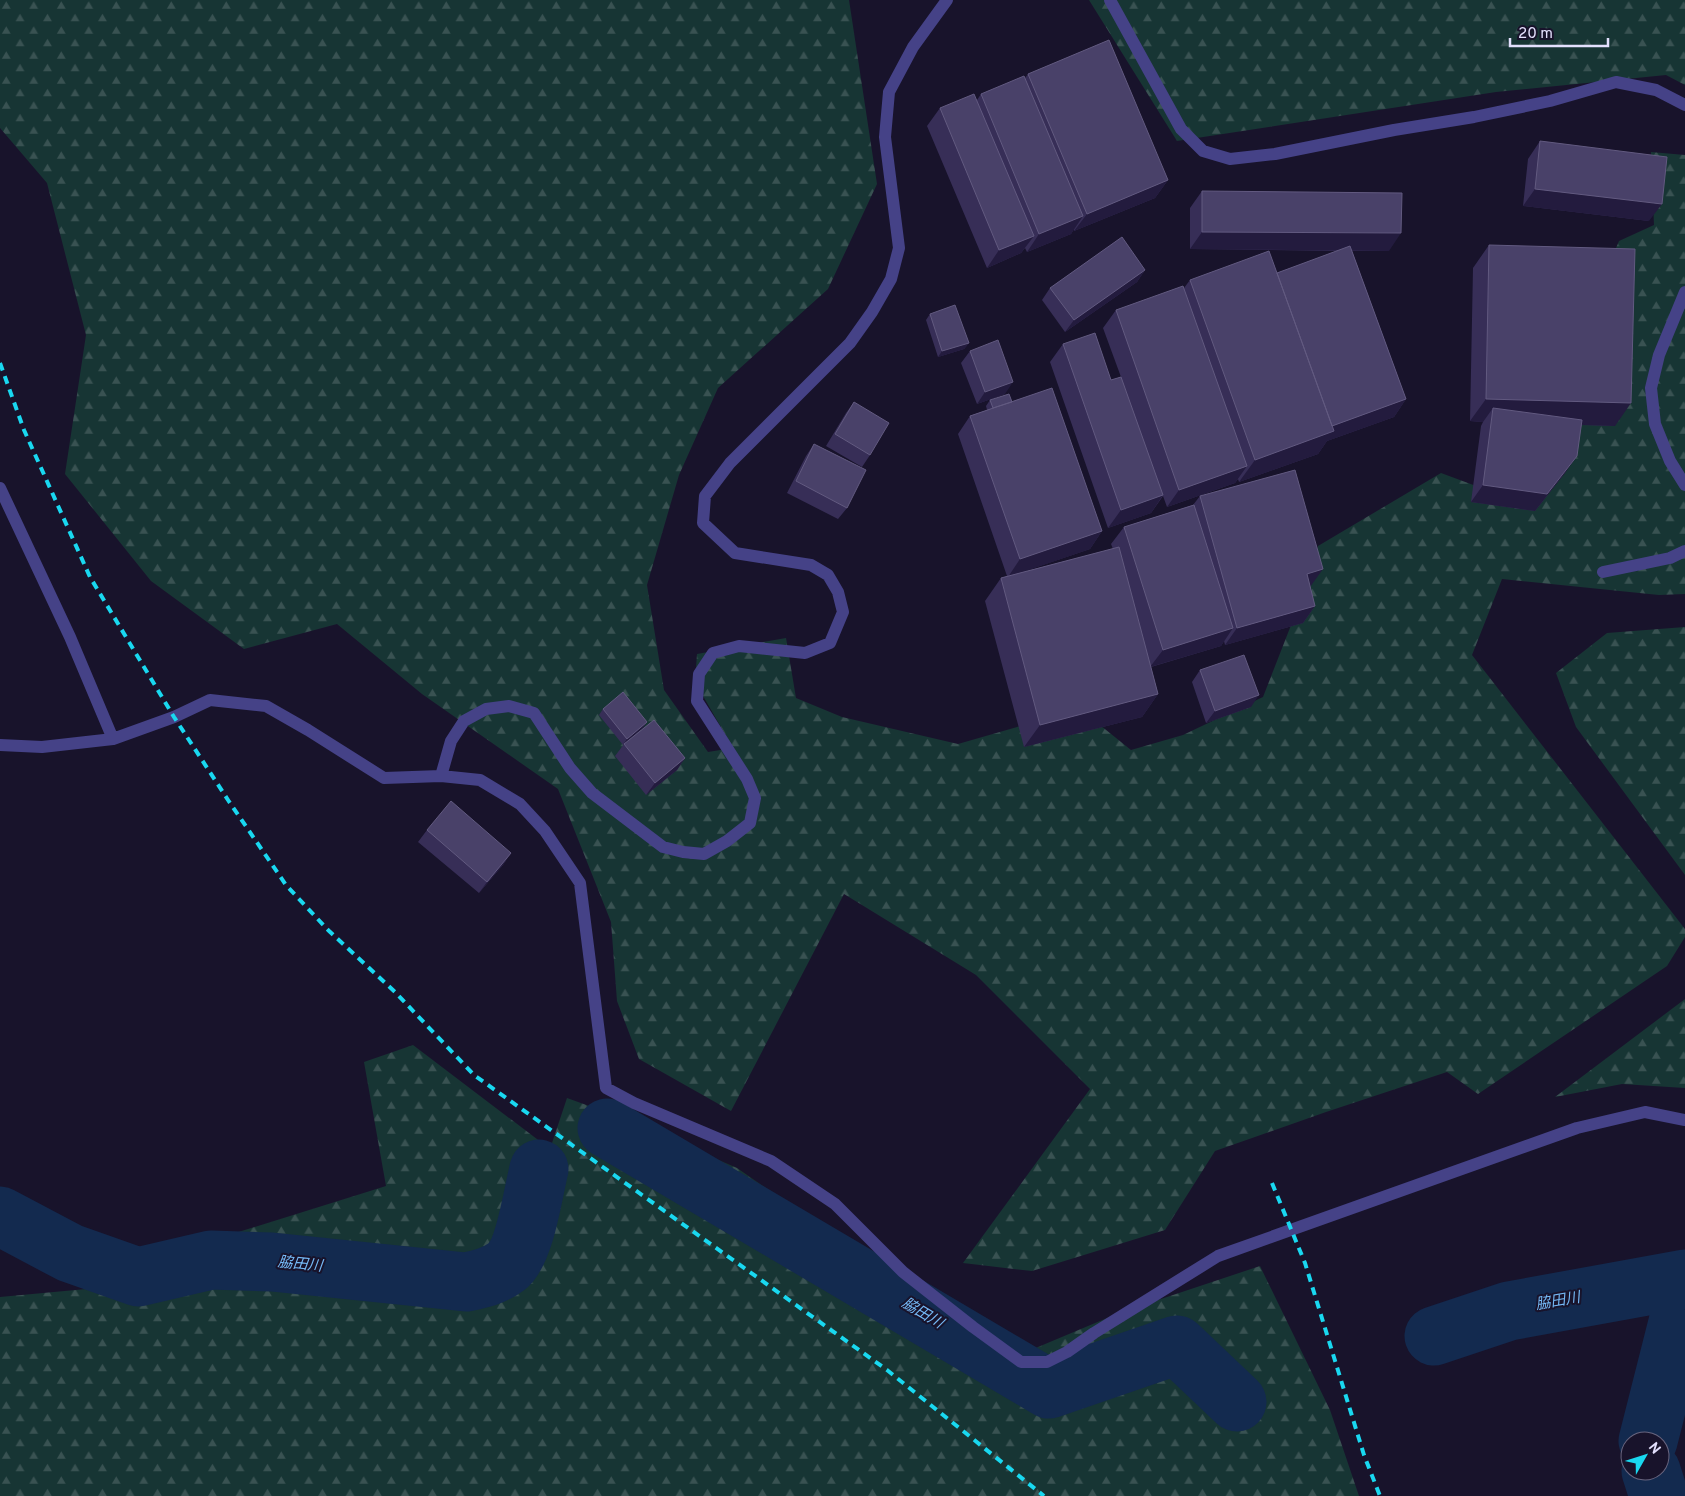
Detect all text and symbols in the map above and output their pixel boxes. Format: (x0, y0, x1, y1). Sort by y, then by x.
scale bar (1510, 15, 1608, 47)
text: 20 m (1518, 25, 1553, 44)
water label: 脇田川 (277, 1253, 325, 1277)
water label: 脇田川 (1534, 1288, 1584, 1315)
water label: 脇田川 (898, 1294, 948, 1335)
north arrow (1620, 1431, 1670, 1481)
text: N (1644, 1440, 1664, 1458)

